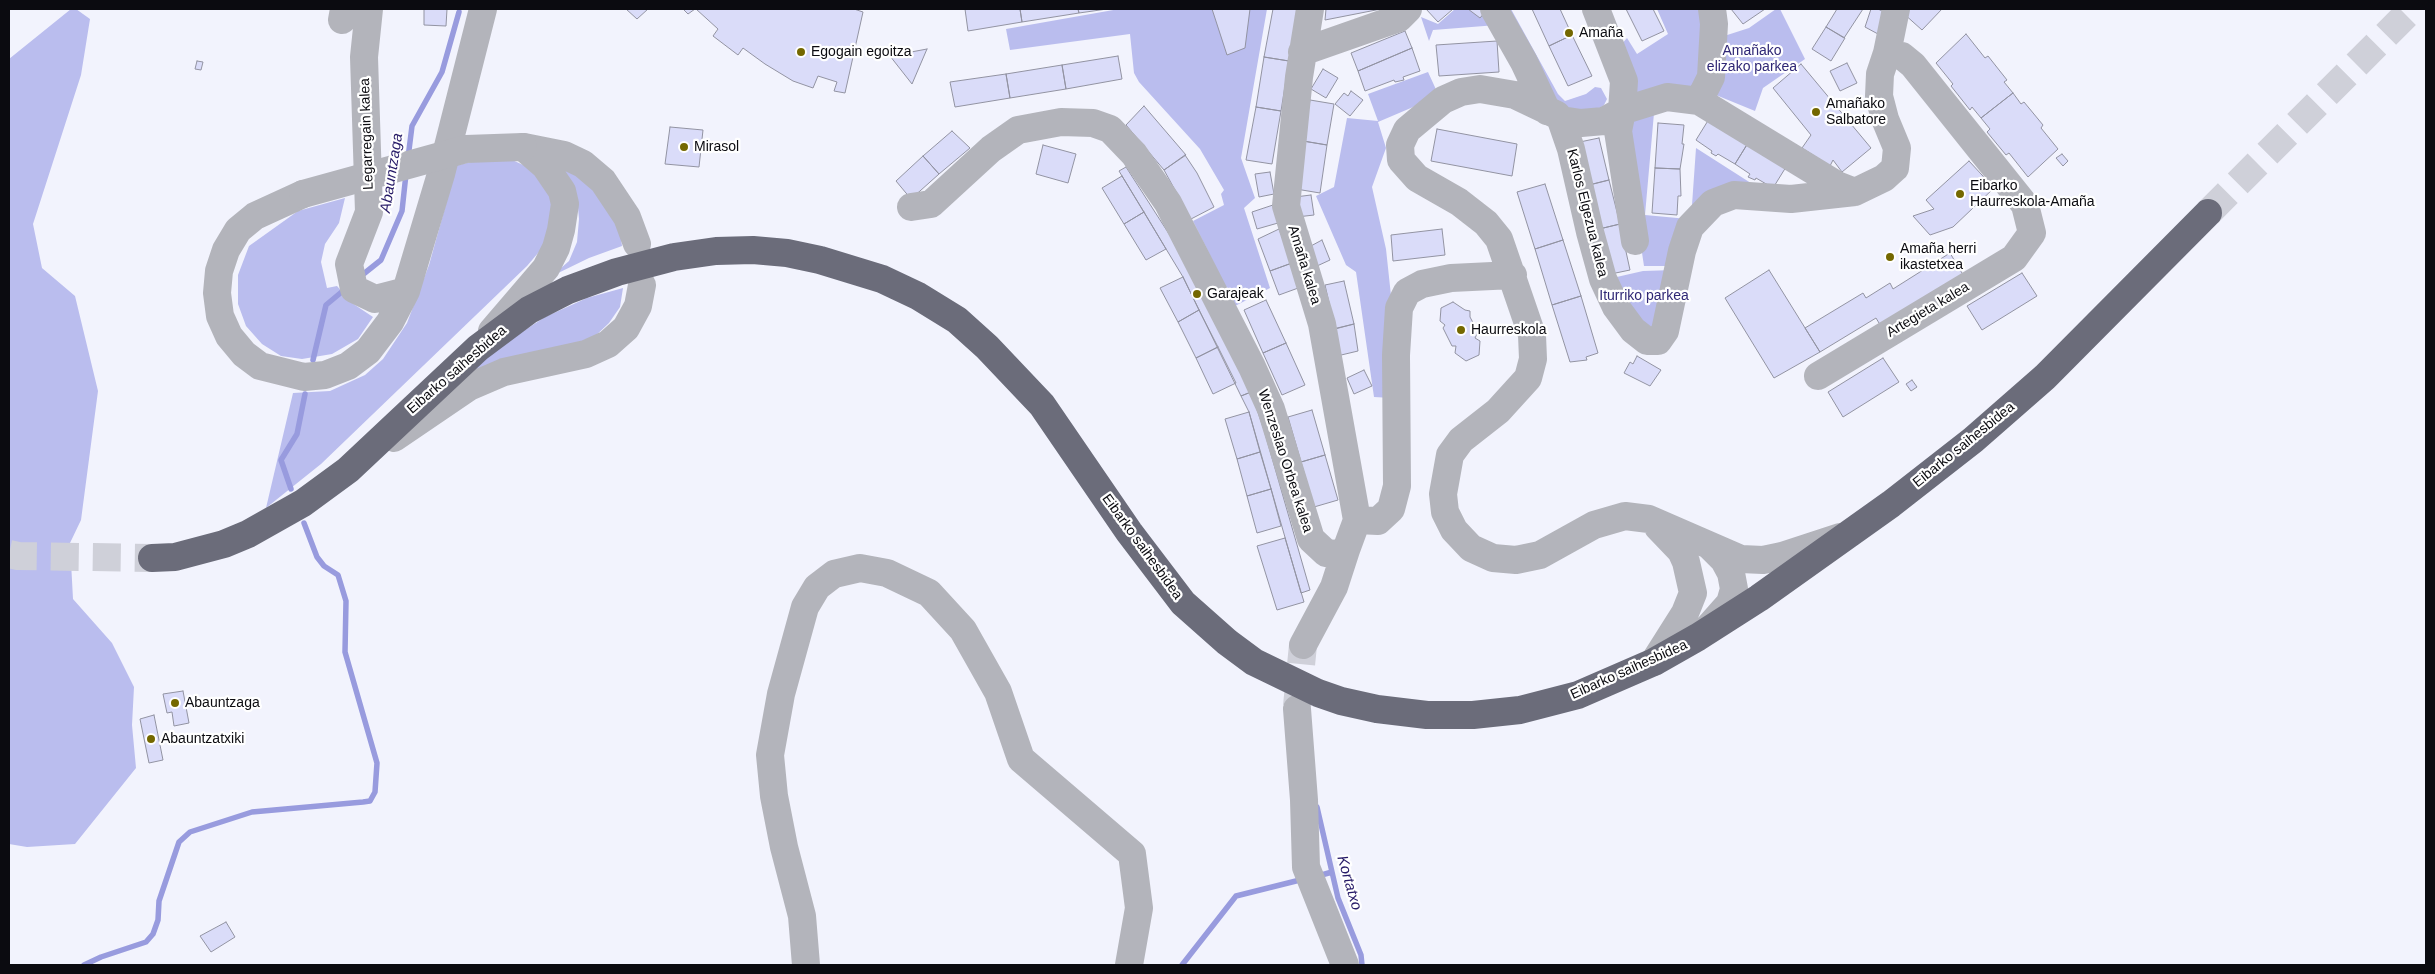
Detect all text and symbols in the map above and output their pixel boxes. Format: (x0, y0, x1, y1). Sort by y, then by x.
place label: Amaña (1579, 25, 1623, 41)
marker: Amaña (1563, 27, 1575, 39)
park label: Amañako elizako parkea (1707, 43, 1797, 75)
place label: Egogain egoitza (811, 44, 911, 60)
marker: Egogain egoitza (795, 46, 807, 58)
street label: Legarregain kalea (357, 78, 377, 190)
place label: Amañako Salbatore (1826, 96, 1886, 128)
marker: Amañako Salbatore (1810, 106, 1822, 118)
water label: Abauntzaga (377, 132, 407, 214)
place label: Mirasol (694, 139, 739, 155)
marker: Mirasol (678, 141, 690, 153)
street label: Karlos Elgezua kalea (1563, 147, 1611, 279)
place label: Eibarko Haurreskola-Amaña (1970, 178, 2094, 210)
marker: Eibarko Haurreskola-Amaña (1954, 188, 1966, 200)
street label: Amaña kalea (1284, 223, 1324, 307)
place label: Amaña herri ikastetxea (1900, 241, 1976, 274)
marker: Amaña herri ikastetxea (1884, 251, 1896, 263)
street label: Artegieta kalea (1884, 279, 1972, 341)
place label: Garajeak (1207, 286, 1264, 302)
marker: Garajeak (1191, 288, 1203, 300)
park label: Iturriko parkea (1599, 288, 1689, 304)
street label: Eibarko saihesbidea (404, 322, 510, 418)
place label: Haurreskola (1471, 322, 1546, 338)
marker: Haurreskola (1455, 324, 1467, 336)
street label: Wenzeslao Orbea kalea (1254, 387, 1316, 535)
street label: Eibarko saihesbidea (1910, 399, 2018, 491)
street label: Eibarko saihesbidea (1098, 491, 1186, 603)
street label: Eibarko saihesbidea (1568, 637, 1690, 703)
place label: Abauntzaga (185, 695, 260, 711)
marker: Abauntzaga (169, 697, 181, 709)
place label: Abauntzatxiki (161, 731, 244, 747)
marker: Abauntzatxiki (145, 733, 157, 745)
water label: Kortatxo (1333, 854, 1365, 912)

